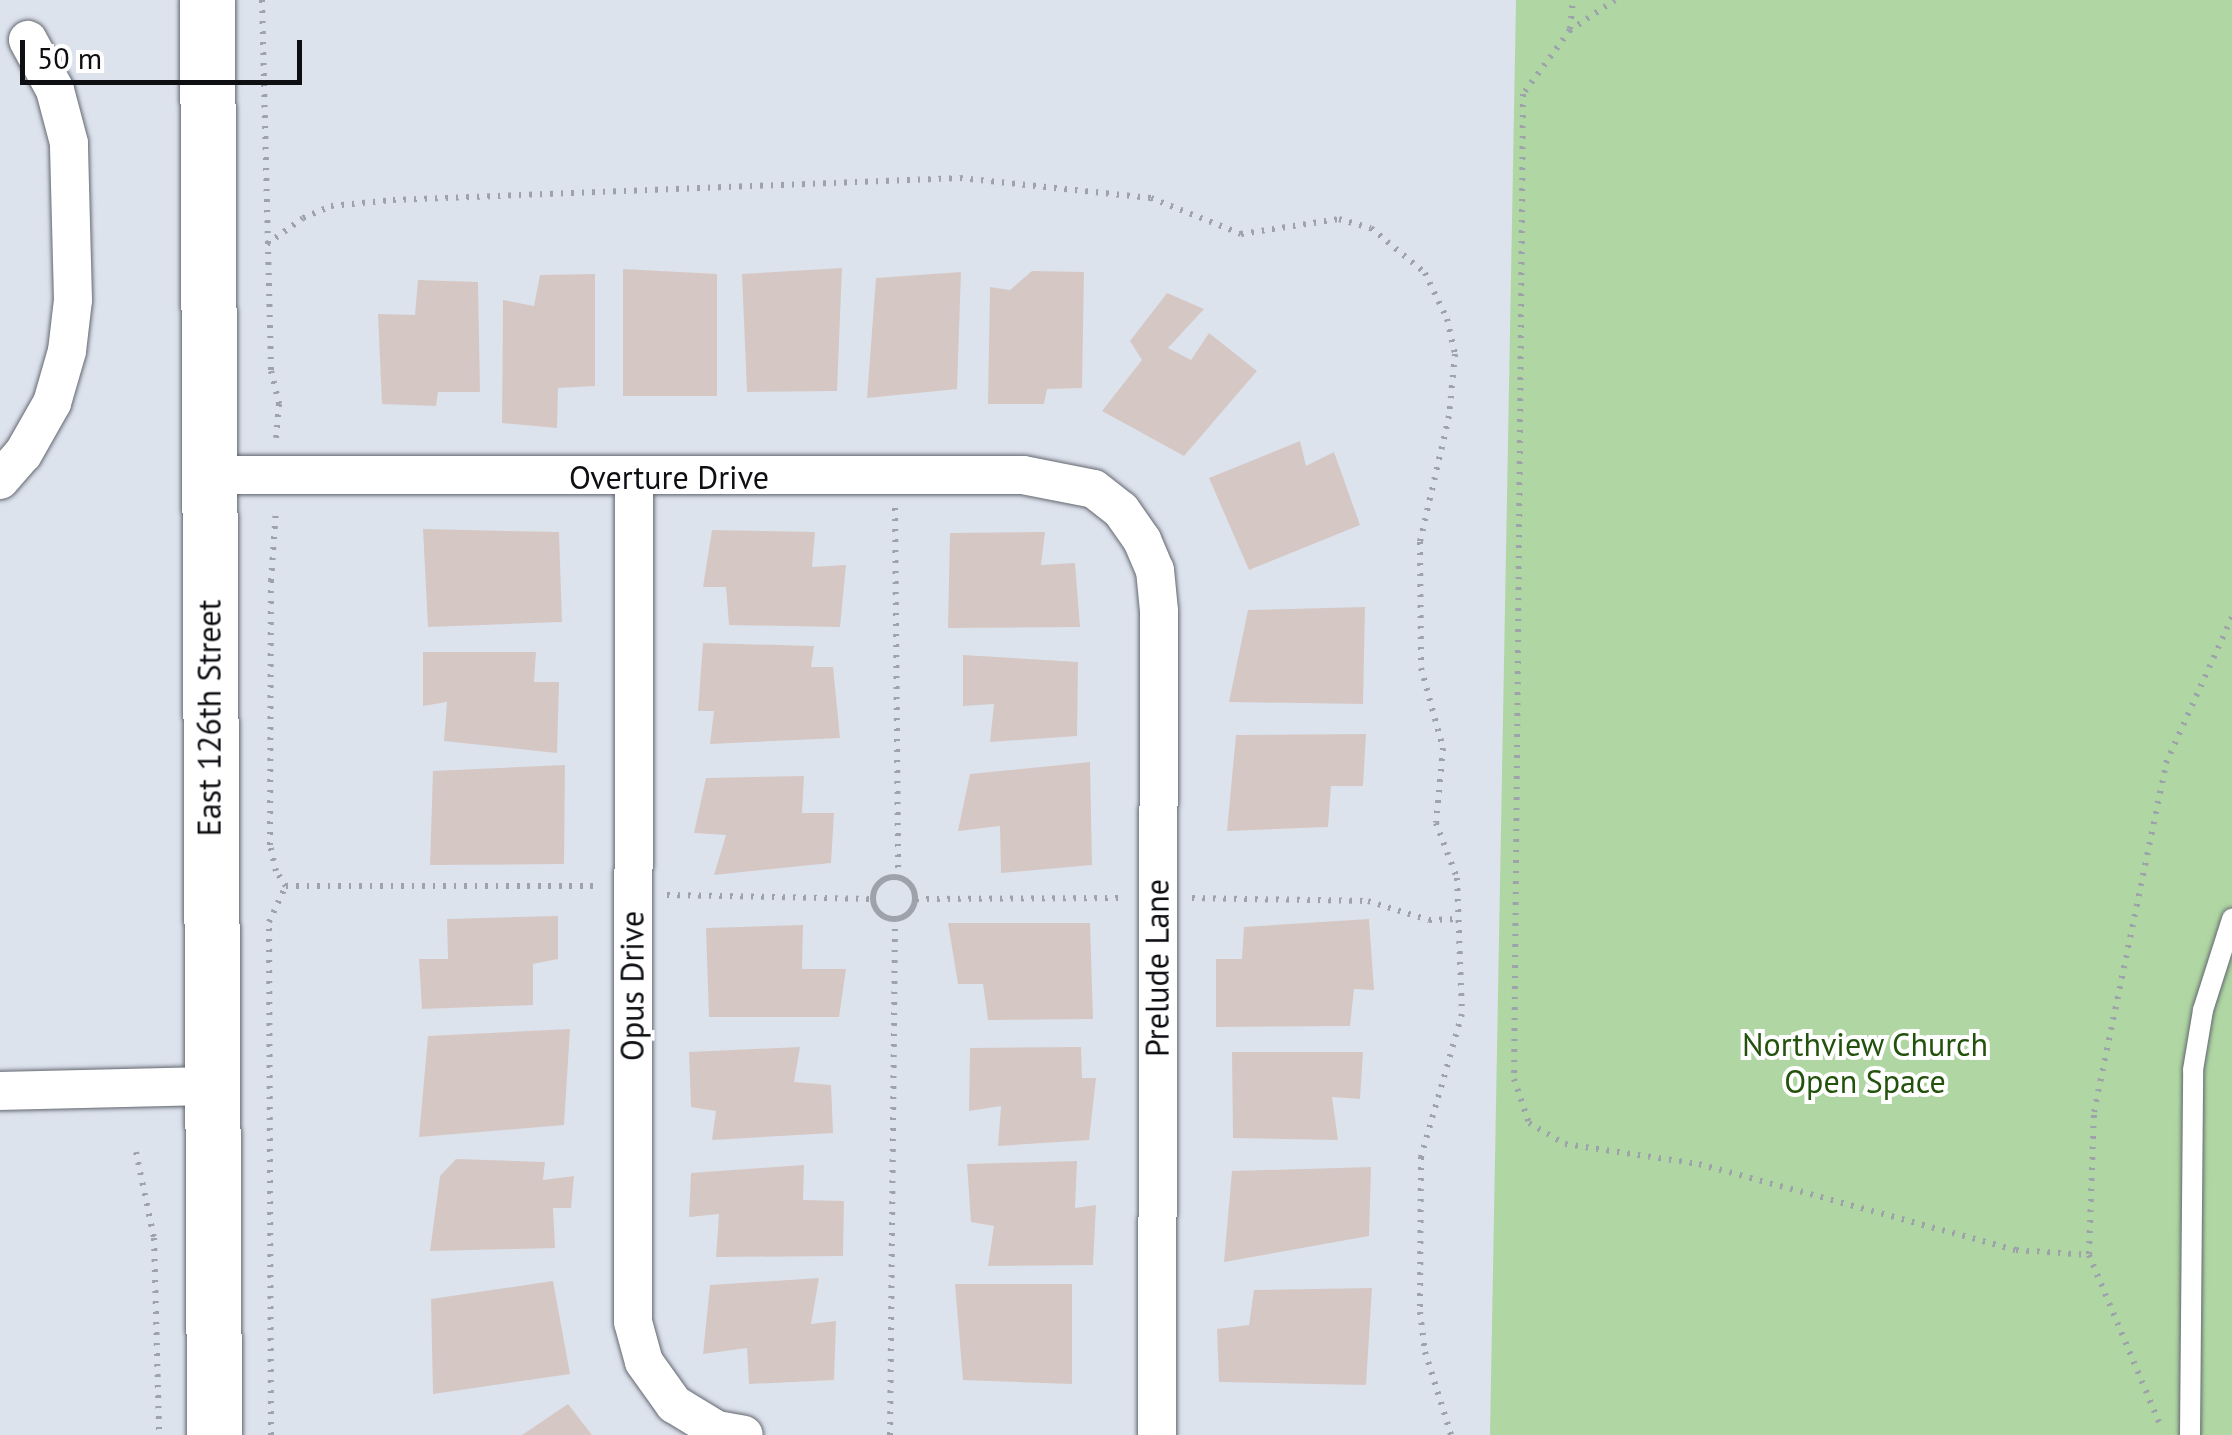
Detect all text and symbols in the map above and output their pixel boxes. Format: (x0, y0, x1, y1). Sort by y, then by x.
scale bar (25, 20, 308, 82)
text: 50 m (37, 38, 102, 77)
street label: Overture Drive (569, 458, 769, 496)
street label: East 126th Street (190, 600, 228, 836)
street label: Prelude Lane (1138, 879, 1176, 1057)
street label: Opus Drive (613, 911, 651, 1061)
park label: Northview Church Open Space (1742, 1026, 1988, 1101)

